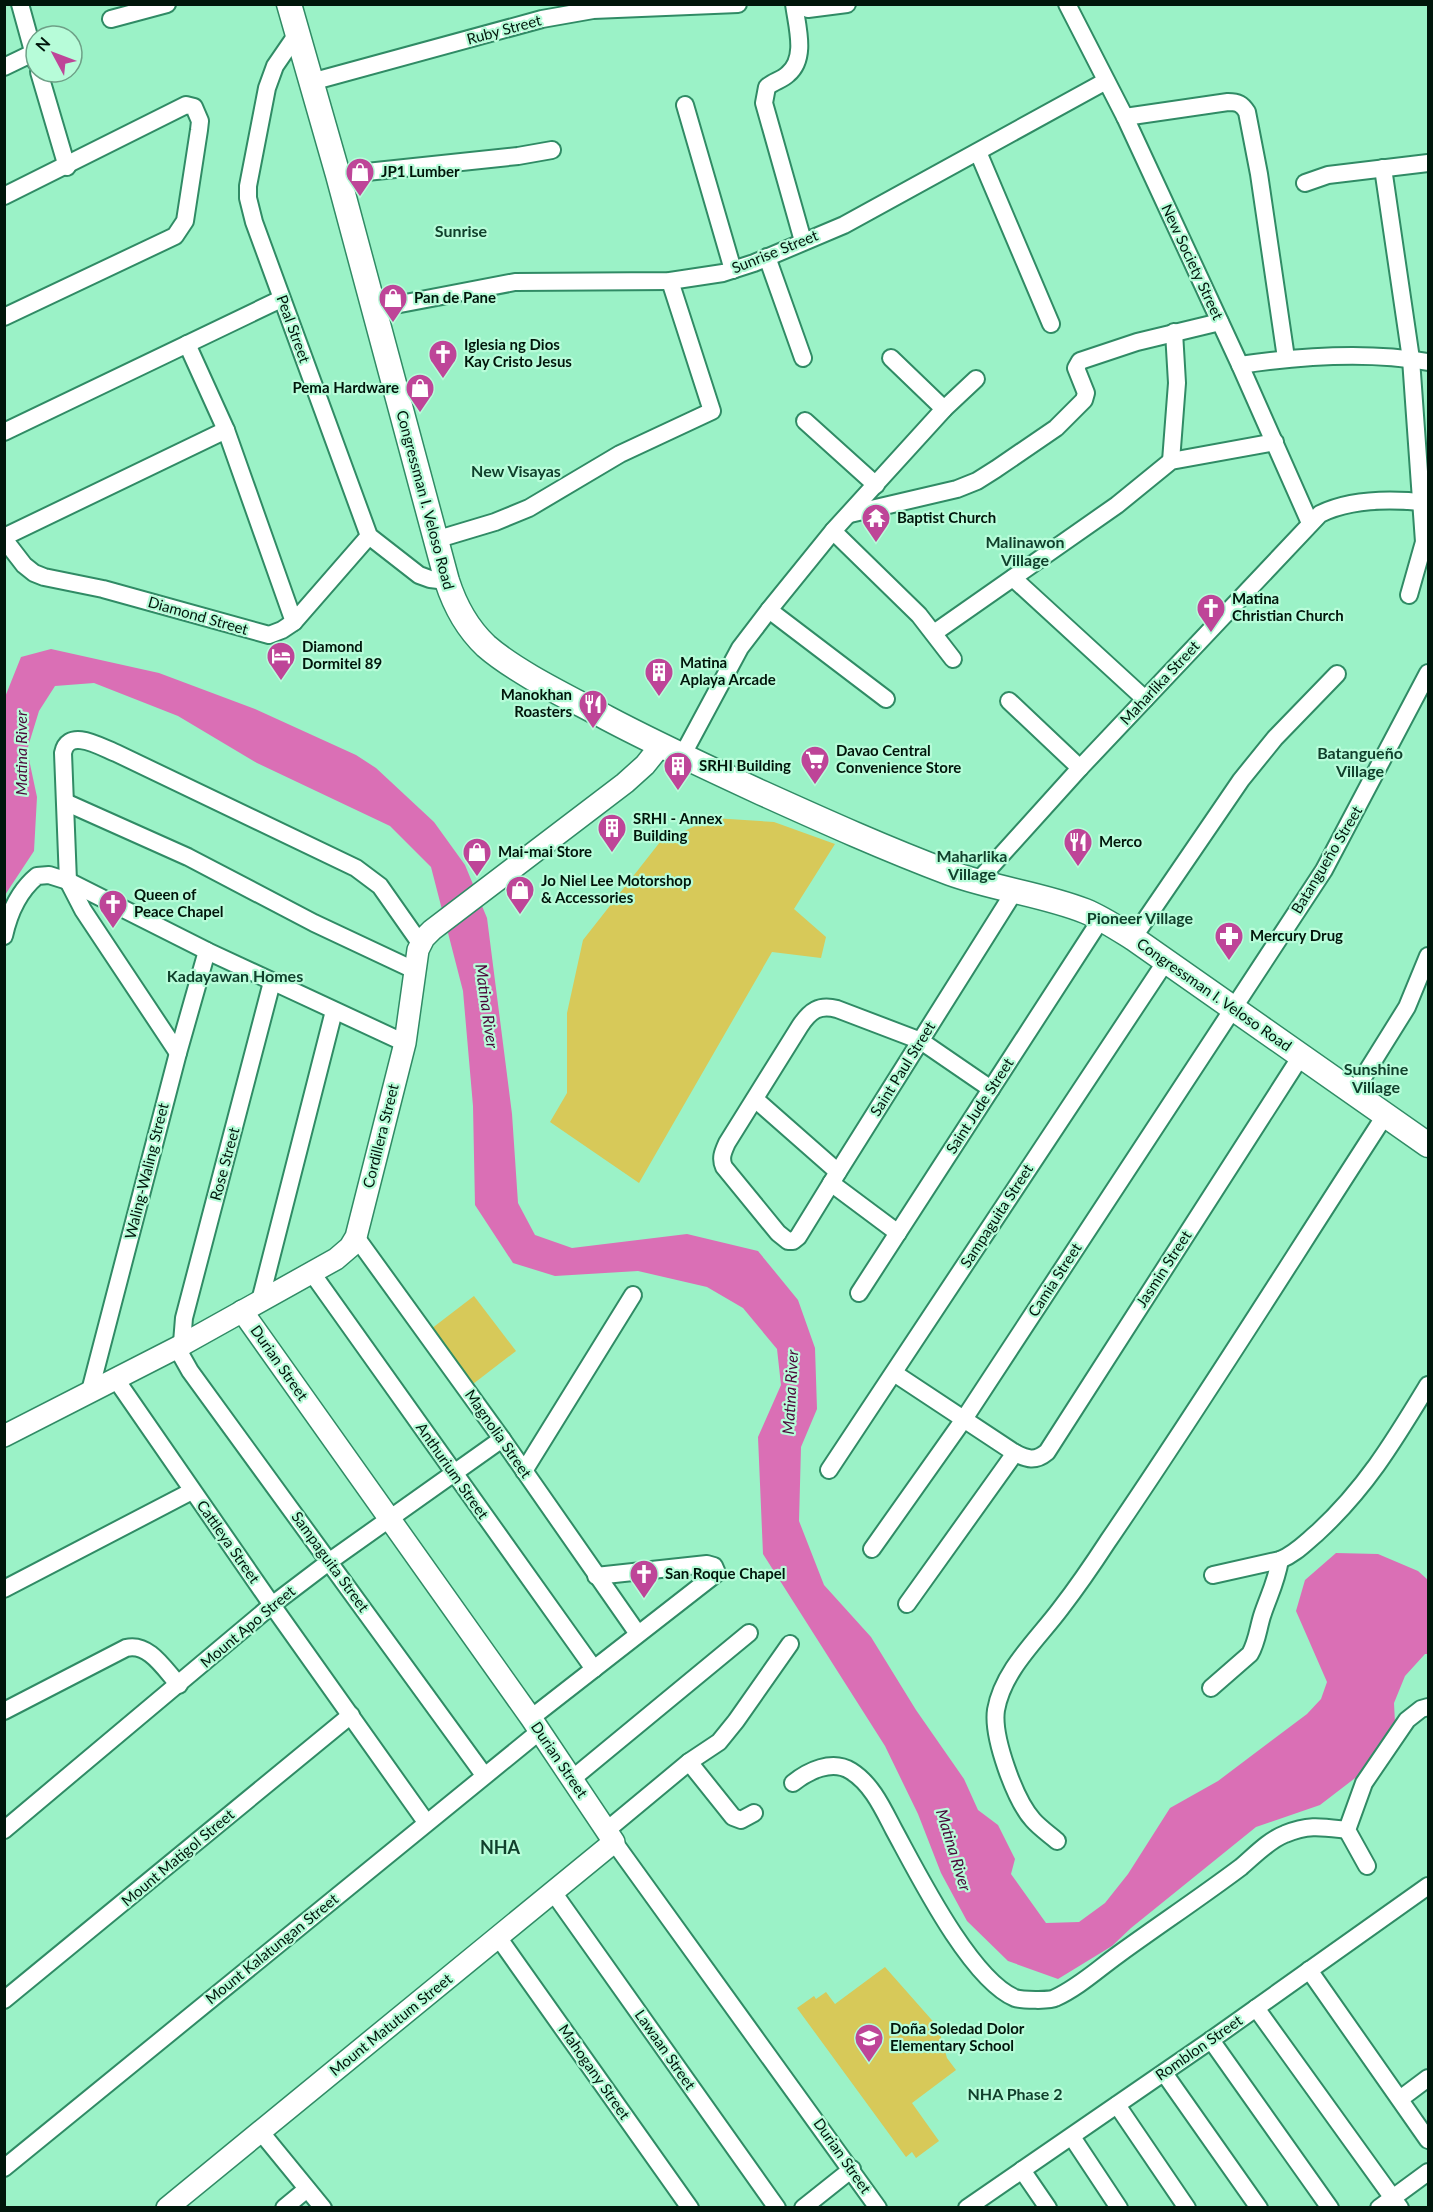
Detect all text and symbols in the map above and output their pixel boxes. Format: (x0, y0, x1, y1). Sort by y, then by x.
street label: Ruby Street (465, 10, 544, 48)
north arrow (24, 24, 84, 84)
text: N (31, 33, 54, 55)
shop icon: JP1 Lumber (344, 156, 376, 198)
place label: JP1 Lumber (381, 162, 460, 180)
street label: New Society Street (1158, 201, 1228, 323)
district label: Sunrise (435, 221, 488, 240)
street label: Sunrise Street (729, 225, 821, 277)
shop icon: Pan de Pane (377, 282, 409, 324)
place label: Pan de Pane (414, 288, 496, 306)
street label: Peal Street (273, 292, 315, 366)
place label: Iglesia ng Dios Kay Cristo Jesus (464, 335, 572, 370)
church icon: Iglesia ng Dios Kay Cristo Jesus (427, 338, 459, 380)
shop icon: Pema Hardware (404, 372, 436, 414)
place label: Pema Hardware (292, 378, 399, 396)
street label: Congressman I. Veloso Road (393, 408, 459, 591)
district label: New Visayas (471, 461, 561, 480)
temple icon: Baptist Church (860, 502, 892, 544)
place label: Baptist Church (897, 508, 996, 526)
district label: Malinawon Village (985, 532, 1065, 569)
place label: Matina Christian Church (1232, 589, 1344, 624)
street label: Diamond Street (146, 592, 251, 638)
church icon: Matina Christian Church (1195, 592, 1227, 634)
street label: Maharlika Street (1116, 636, 1203, 728)
place label: Diamond Dormitel 89 (302, 637, 382, 672)
hotel icon: Diamond Dormitel 89 (265, 640, 297, 682)
place label: Matina Aplaya Arcade (679, 653, 776, 688)
building icon: Matina Aplaya Arcade (643, 656, 675, 698)
place label: Manokhan Roasters (501, 685, 572, 720)
restaurant icon: Manokhan Roasters (577, 688, 609, 730)
water label: Matina River (11, 710, 30, 795)
place label: Davao Central Convenience Store (836, 741, 961, 776)
district label: Batangueño Village (1317, 743, 1403, 780)
supermarket icon: Davao Central Convenience Store (799, 744, 831, 786)
building icon: SRHI Building (662, 750, 694, 792)
place label: SRHI Building (699, 756, 791, 774)
street label: Batangueño Street (1287, 802, 1366, 917)
place label: SRHI - Annex Building (633, 809, 722, 844)
building icon: SRHI - Annex Building (596, 812, 628, 854)
restaurant icon: Merco (1062, 826, 1094, 868)
place label: Merco (1099, 832, 1142, 850)
shop icon: Mai-mai Store (461, 836, 493, 878)
place label: Mai-mai Store (498, 842, 592, 860)
district label: Maharlika Village (937, 846, 1007, 883)
place label: Jo Niel Lee Motorshop & Accessories (541, 871, 691, 906)
shop icon: Jo Niel Lee Motorshop & Accessories (504, 874, 536, 916)
place label: Queen of Peace Chapel (134, 885, 224, 920)
church icon: Queen of Peace Chapel (97, 888, 129, 930)
district label: Pioneer Village (1087, 908, 1194, 927)
pharmacy icon: Mercury Drug (1213, 920, 1245, 962)
place label: Mercury Drug (1250, 926, 1343, 944)
street label: Congressman I. Veloso Road (1134, 934, 1295, 1055)
water label: Matina River (472, 963, 503, 1050)
district label: Kadayawan Homes (167, 966, 303, 985)
street label: Saint Paul Street (866, 1017, 939, 1119)
street label: Saint Jude Street (942, 1054, 1017, 1157)
district label: Sunshine Village (1344, 1059, 1409, 1096)
street label: Cordillera Street (358, 1081, 402, 1190)
street label: Waling-Waling Street (120, 1100, 172, 1241)
street label: Rose Street (206, 1125, 243, 1202)
street label: Sampaguita Street (956, 1160, 1037, 1271)
street label: Jasmin Street (1132, 1226, 1195, 1310)
street label: Camia Street (1024, 1239, 1085, 1320)
street label: Durian Street (247, 1321, 313, 1404)
water label: Matina River (778, 1349, 801, 1435)
street label: Magnolia Street (462, 1386, 536, 1482)
street label: Anthurium Street (413, 1419, 493, 1523)
street label: Cattleya Street (194, 1496, 264, 1587)
street label: Sampaguita Street (288, 1508, 374, 1616)
church icon: San Roque Chapel (628, 1558, 660, 1600)
place label: San Roque Chapel (665, 1564, 786, 1582)
street label: Mount Apo Street (196, 1581, 299, 1671)
street label: Durian Street (528, 1718, 592, 1801)
street label: Mount Matigol Street (117, 1804, 238, 1910)
water label: Matina River (933, 1807, 976, 1894)
district label: NHA (480, 1836, 521, 1858)
street label: Mount Kalatungan Street (201, 1889, 342, 2007)
street label: Mount Matutum Street (326, 1969, 456, 2079)
street label: Lawaan Street (632, 2006, 700, 2093)
street label: Romblon Street (1152, 2010, 1246, 2084)
place label: Doña Soledad Dolor Elementary School (890, 2019, 1025, 2054)
street label: Mahogany Street (555, 2020, 635, 2123)
school or university icon: Doña Soledad Dolor Elementary School (853, 2022, 885, 2064)
district label: NHA Phase 2 (968, 2084, 1062, 2103)
street label: Durian Street (810, 2114, 876, 2197)

